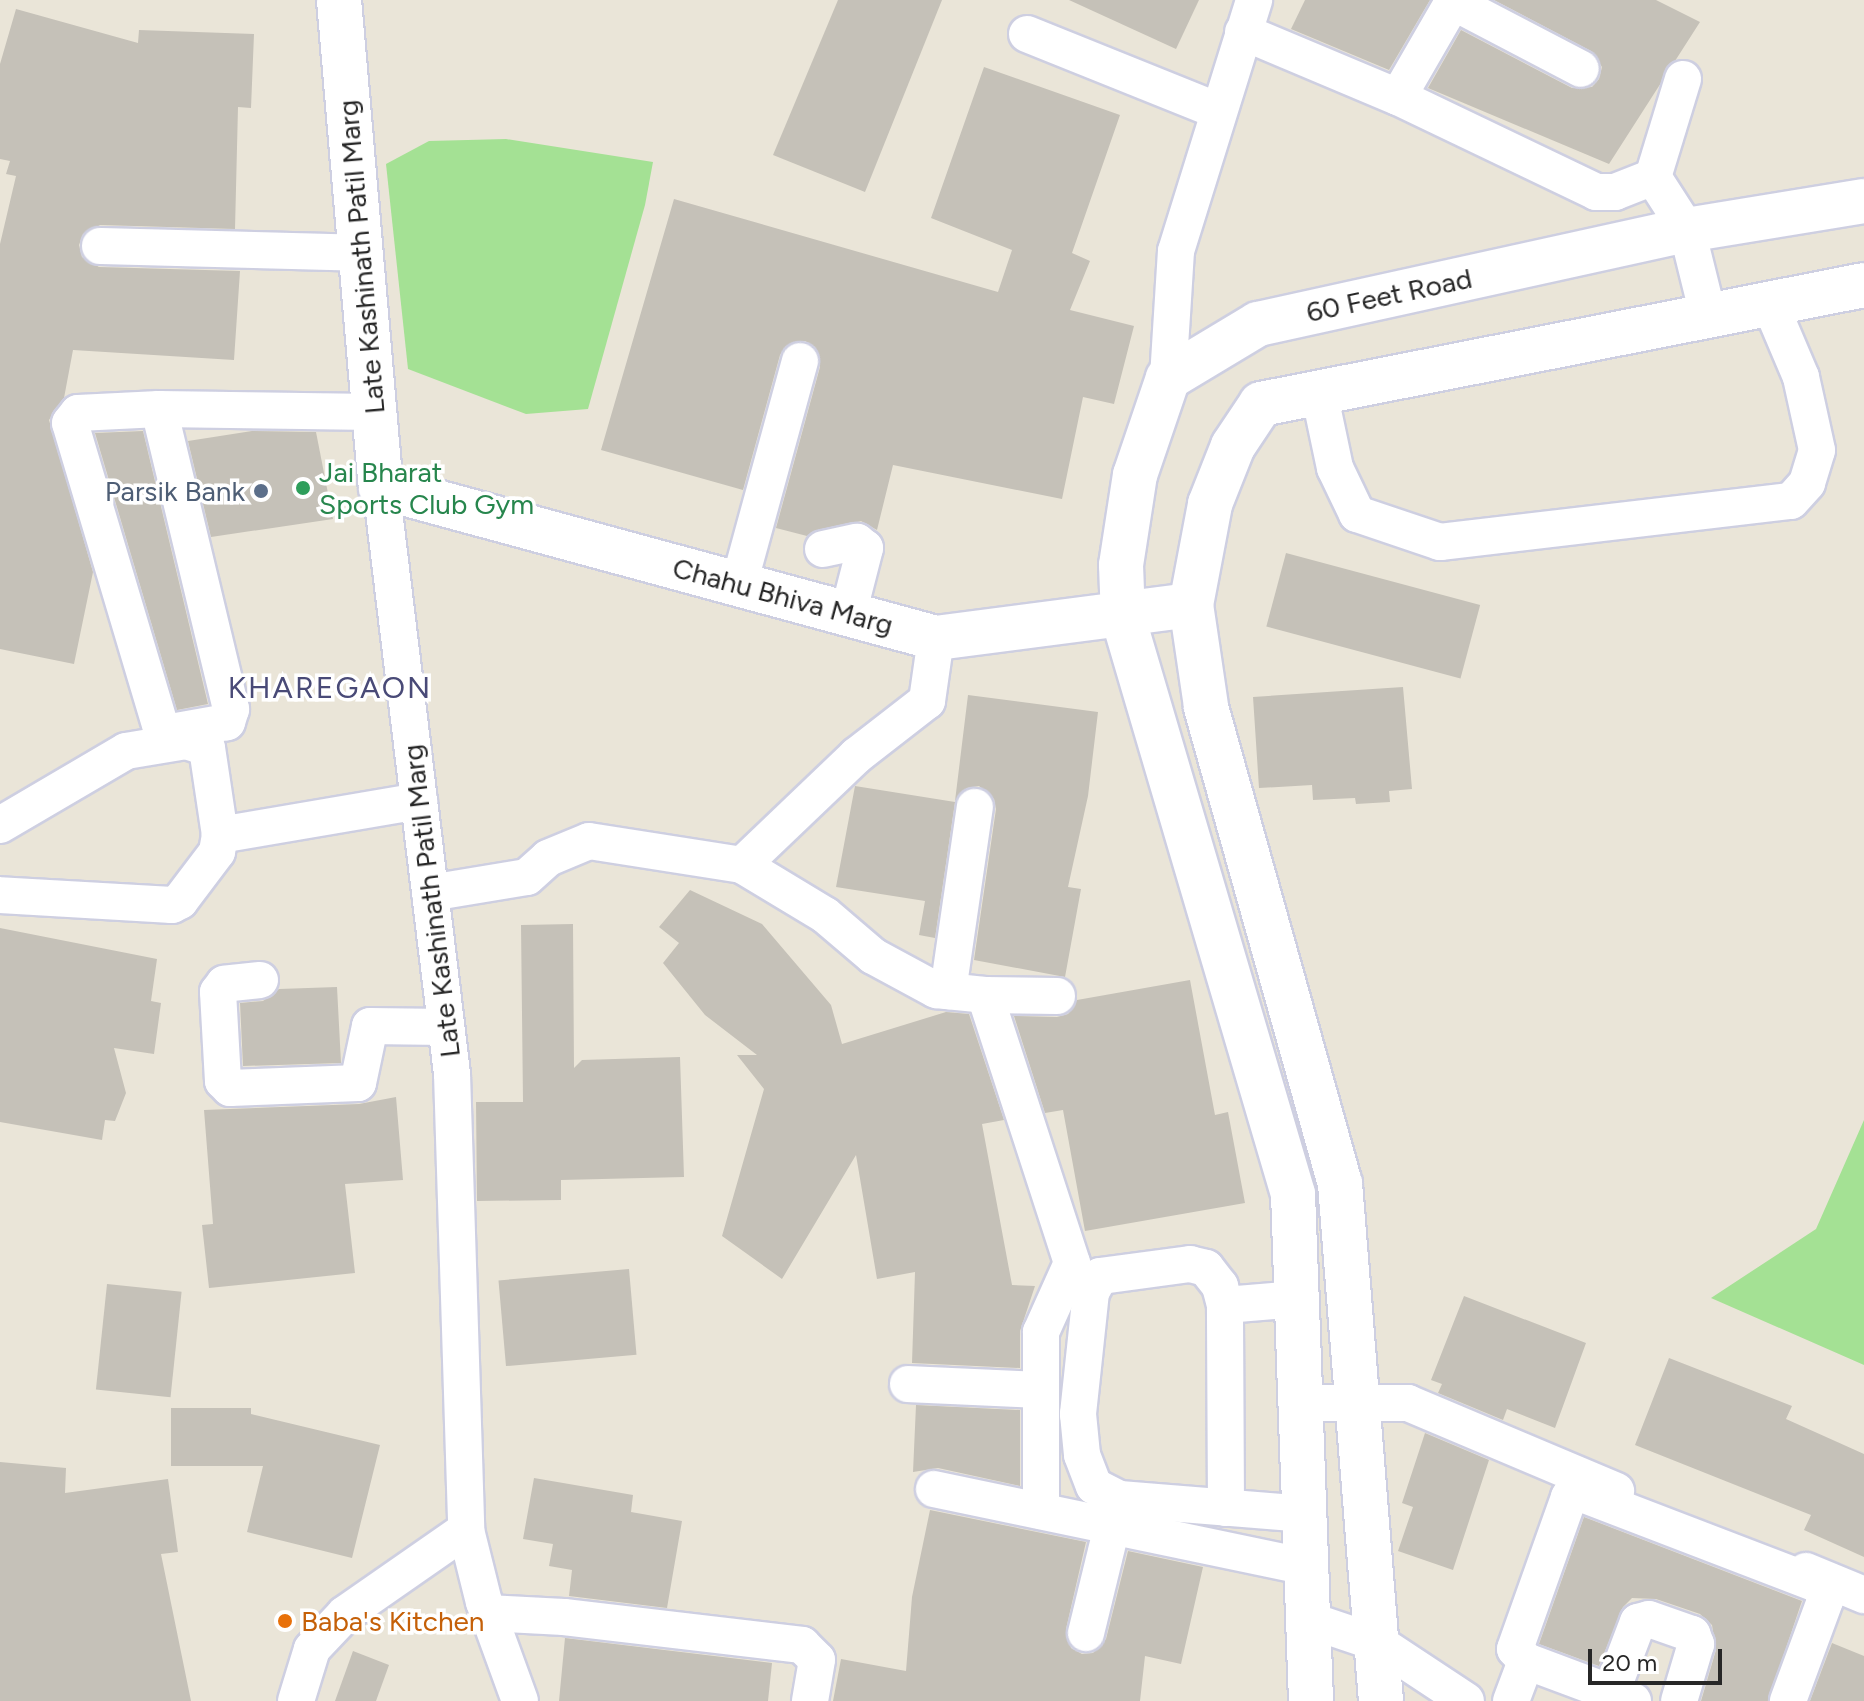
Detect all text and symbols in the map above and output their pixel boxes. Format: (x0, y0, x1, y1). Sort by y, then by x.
street label: Late Kashinath Patil Marg (331, 99, 391, 415)
street label: 60 Feet Road (1303, 261, 1475, 329)
place label: Jai Bharat Sports Club Gym (319, 455, 534, 521)
place label: Parsik Bank (105, 474, 245, 508)
marker: Jai Bharat Sports Club Gym (294, 479, 312, 497)
marker: Parsik Bank (252, 482, 270, 500)
street label: Chahu Bhiva Marg (669, 550, 897, 642)
district label: KHAREGAON (228, 670, 432, 706)
street label: Late Kashinath Patil Marg (395, 743, 467, 1059)
place label: Baba's Kitchen (301, 1604, 484, 1638)
marker: Baba's Kitchen (276, 1612, 294, 1630)
scale bar (1592, 1633, 1726, 1683)
text: 20 m (1602, 1648, 1657, 1677)

